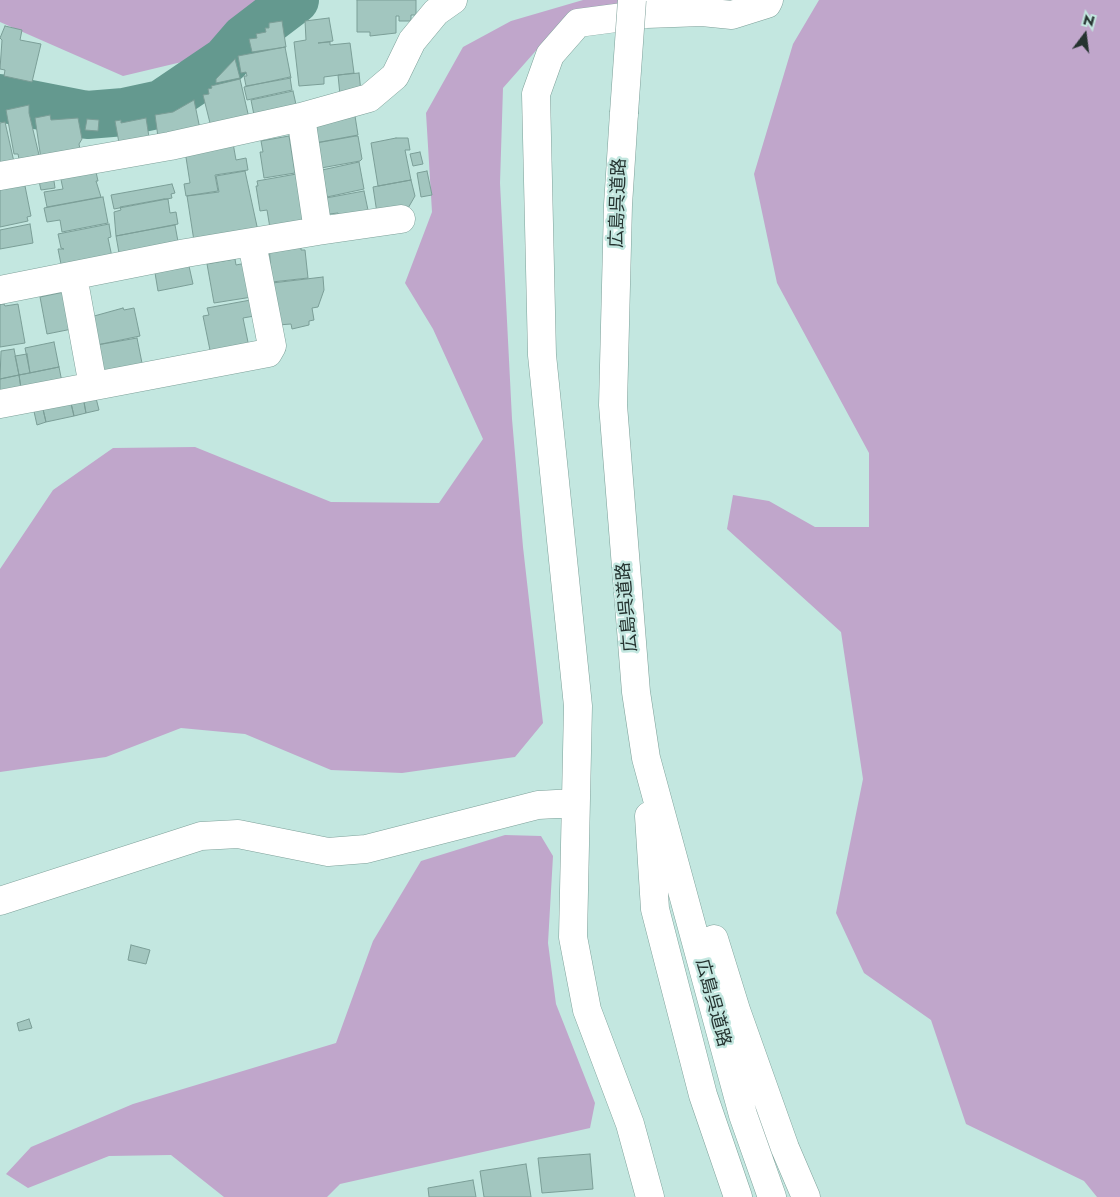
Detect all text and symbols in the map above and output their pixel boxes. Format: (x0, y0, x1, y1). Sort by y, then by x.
text: N (1081, 9, 1097, 32)
north arrow (1060, 10, 1110, 60)
street label: 広島呉道路 (607, 158, 631, 248)
street label: 広島呉道路 (613, 561, 643, 653)
street label: 広島呉道路 (690, 957, 734, 1049)

